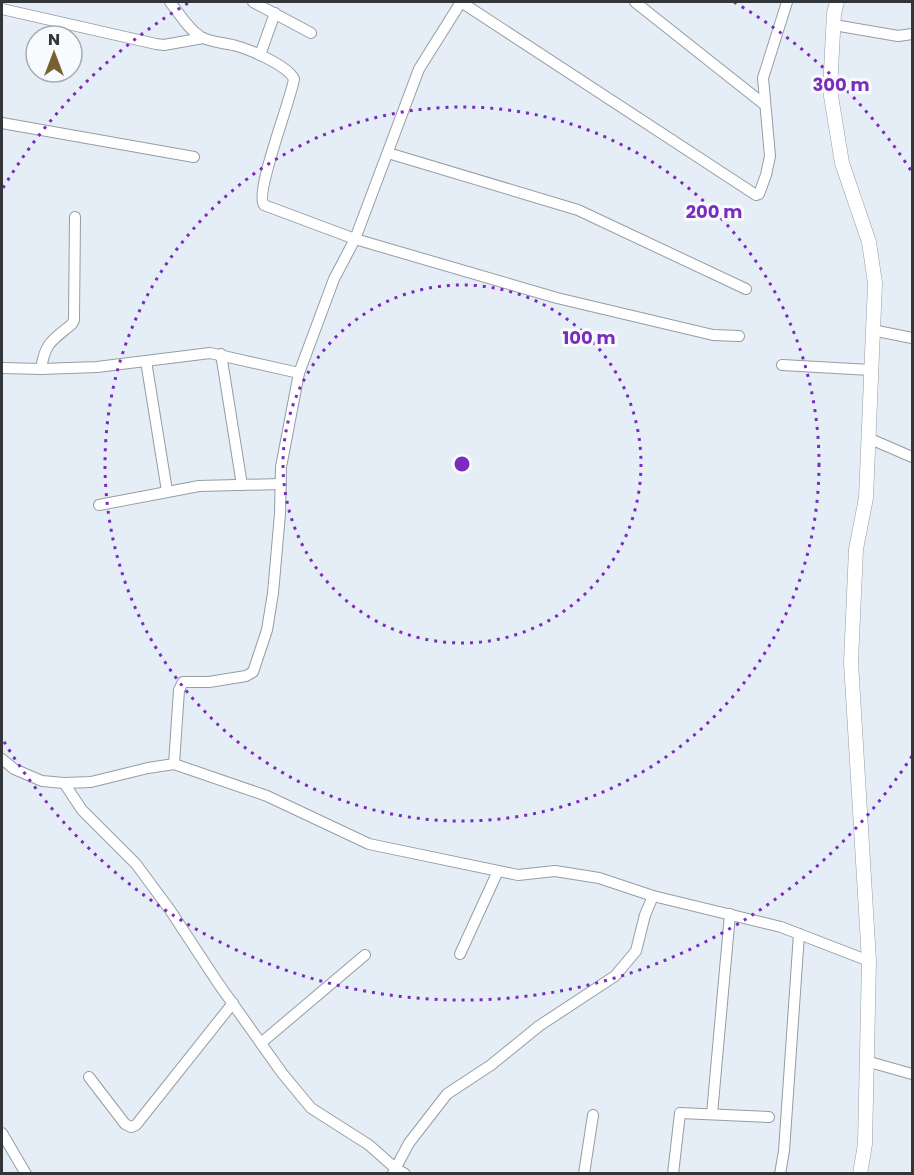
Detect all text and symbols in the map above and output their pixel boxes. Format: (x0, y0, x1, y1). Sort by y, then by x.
north arrow (24, 24, 84, 84)
text: N (48, 28, 60, 51)
text: 300 m (812, 72, 870, 97)
text: 200 m (686, 199, 742, 224)
text: 100 m (562, 325, 616, 350)
centre of rings (452, 454, 472, 474)

